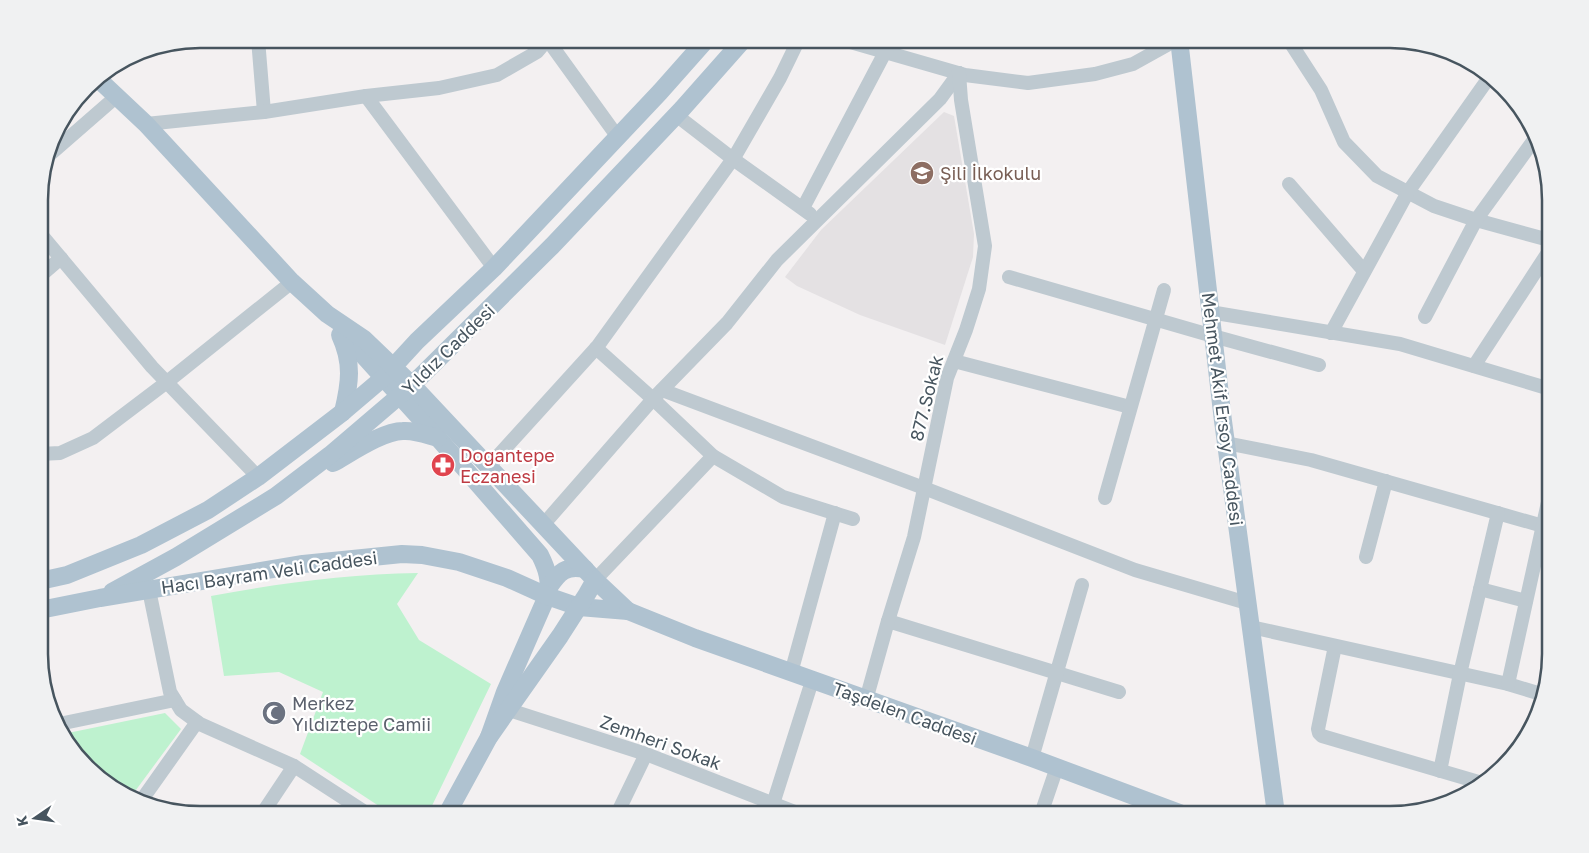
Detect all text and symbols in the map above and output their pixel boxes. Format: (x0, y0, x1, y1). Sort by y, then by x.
school or university icon: Şili İlkokulu (909, 160, 935, 186)
place label: Şili İlkokulu (940, 162, 1041, 184)
street label: Mehmet Akif Ersoy Caddesi (1198, 291, 1248, 527)
street label: Yıldız Caddesi (397, 299, 499, 399)
street label: 877.Sokak (905, 353, 947, 443)
place label: Doğantepe Eczanesi (460, 444, 555, 487)
pharmacy icon: Doğantepe Eczanesi (430, 452, 456, 478)
street label: Hacı Bayram Veli Caddesi (159, 546, 379, 598)
street label: Taşdelen Caddesi (830, 677, 980, 749)
place label: Merkez Yıldıztepe Camii (292, 692, 431, 735)
mosque icon: Merkez Yıldıztepe Camii (261, 700, 287, 726)
street label: Zemheri Sokak (597, 710, 725, 774)
north arrow (10, 793, 60, 843)
text: K (12, 814, 31, 828)

